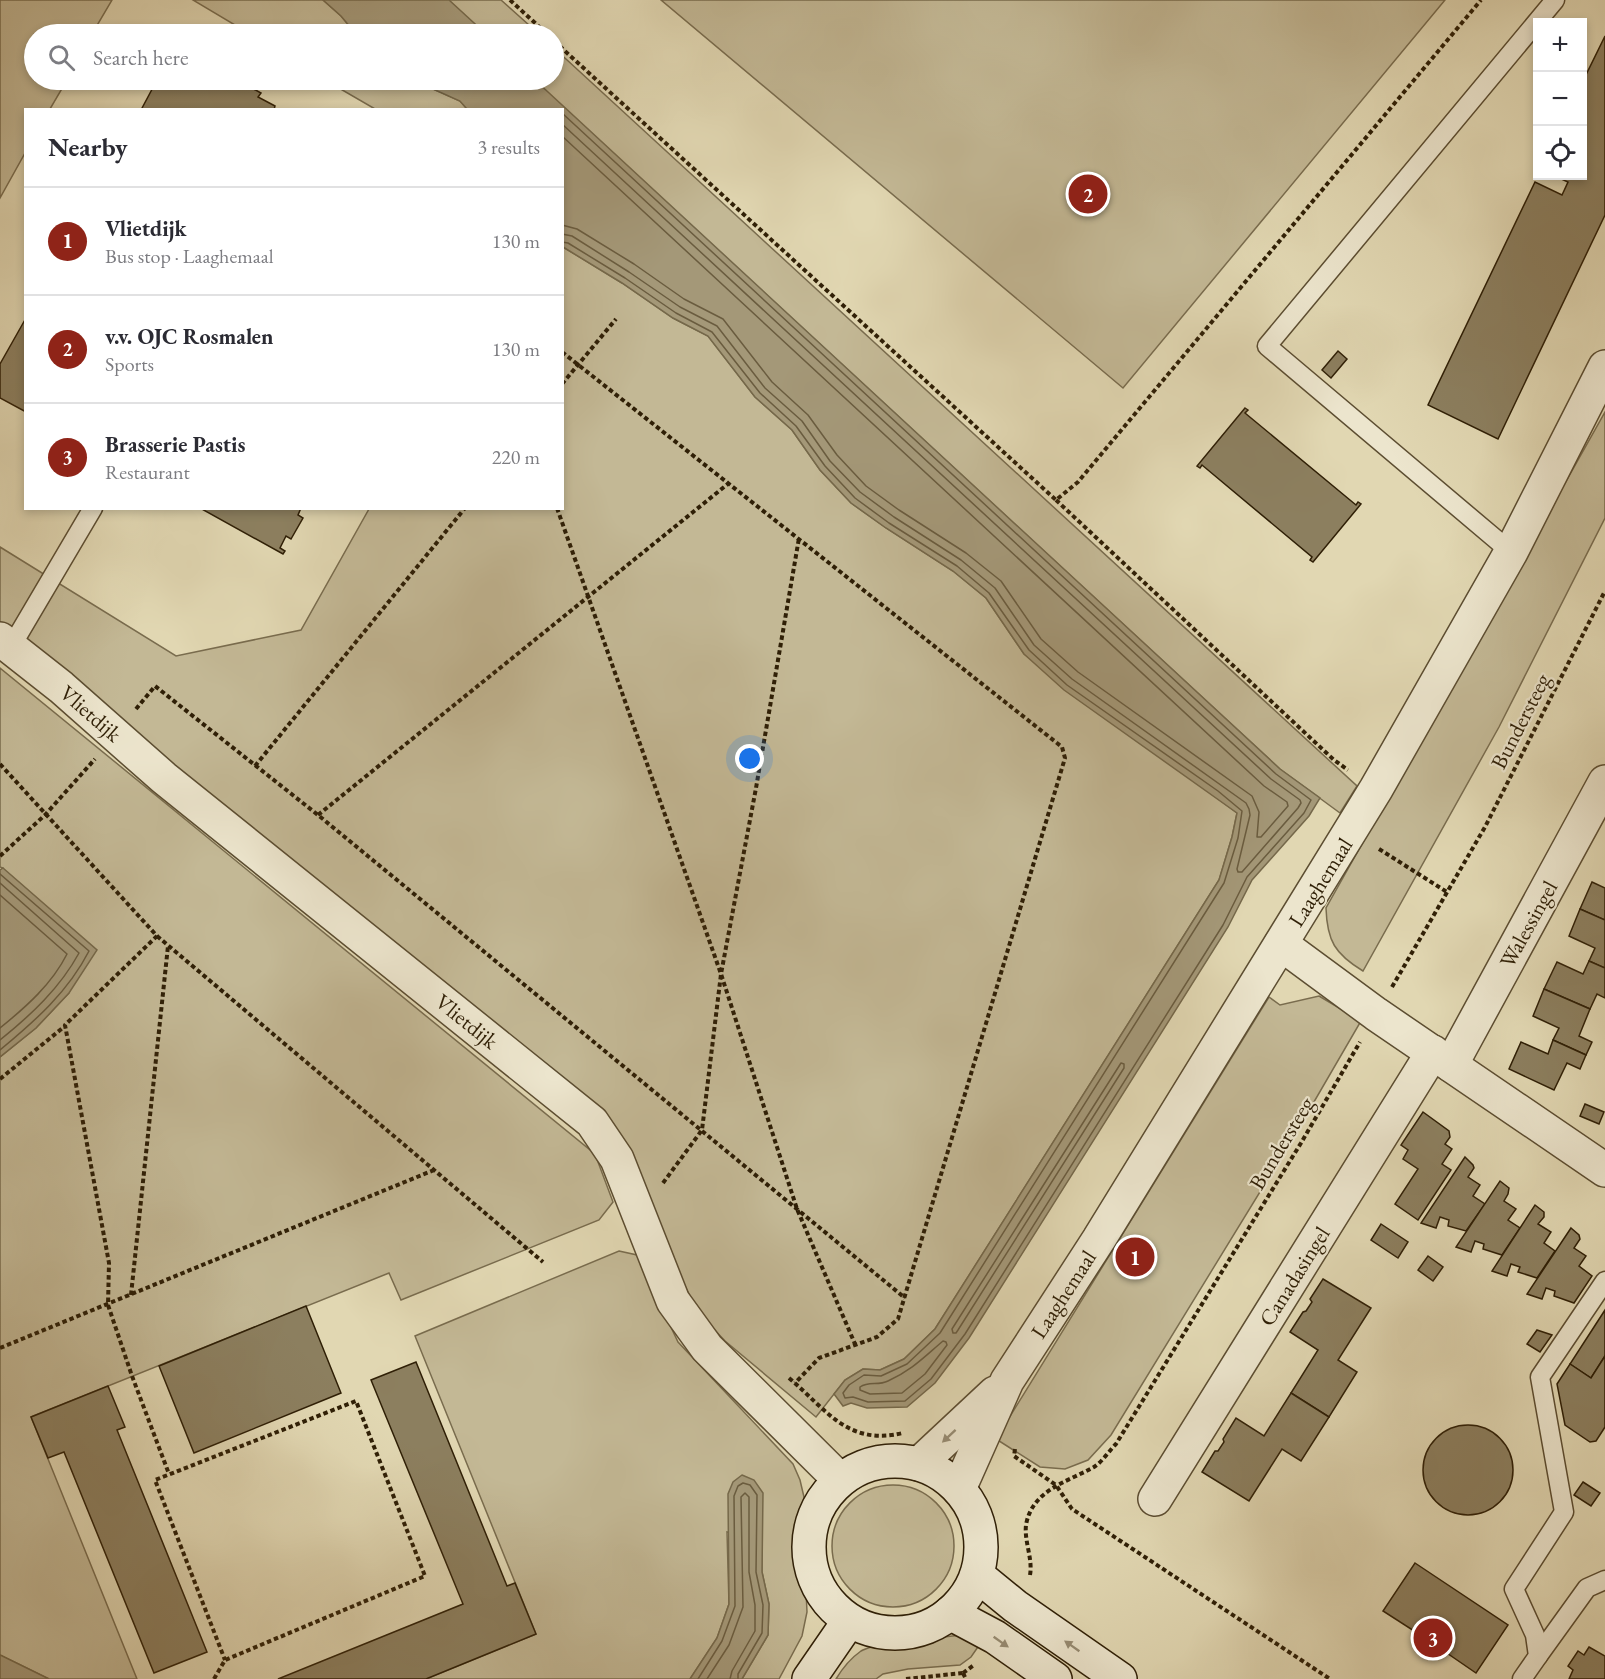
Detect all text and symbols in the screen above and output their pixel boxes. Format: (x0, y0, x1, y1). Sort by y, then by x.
map controls (1533, 18, 1587, 180)
button: + (1533, 18, 1587, 72)
search box (24, 24, 564, 90)
icon: search (45, 41, 78, 74)
text: Search here (93, 43, 188, 72)
button: − (1533, 72, 1587, 126)
button: locate (1533, 126, 1587, 180)
text: Nearby (48, 130, 128, 164)
text: 3 results (477, 134, 540, 160)
pin: 2 (1068, 172, 1108, 216)
text: Vlietdijk (105, 214, 187, 243)
text: 1 (62, 228, 73, 254)
text: 130 m (492, 228, 540, 254)
text: Bus stop · Laaghemaal (105, 243, 274, 269)
text: v.v. OJC Rosmalen (105, 322, 273, 351)
text: 2 (62, 336, 73, 362)
text: 130 m (492, 336, 540, 362)
text: Sports (105, 351, 154, 377)
text: Brasserie Pastis (105, 430, 246, 459)
text: 3 (62, 444, 73, 470)
text: 220 m (492, 444, 540, 470)
text: Restaurant (105, 459, 190, 485)
street label: Bundersteeg (1484, 668, 1557, 774)
street label: Vlietdijk (54, 679, 128, 749)
your location (735, 744, 764, 773)
street label: Laaghemaal (1282, 832, 1359, 932)
street label: Walessingel (1493, 876, 1564, 973)
street label: Vlietdijk (429, 987, 505, 1056)
street label: Bundersteeg (1242, 1091, 1321, 1195)
street label: Canadasingel (1252, 1221, 1336, 1332)
pin: 1 (1116, 1234, 1154, 1280)
street label: Laaghemaal (1024, 1245, 1103, 1344)
one-way arrow (942, 1429, 957, 1442)
pin: 3 (1414, 1616, 1452, 1660)
one-way arrow (993, 1636, 1009, 1647)
one-way arrow (1065, 1640, 1081, 1652)

